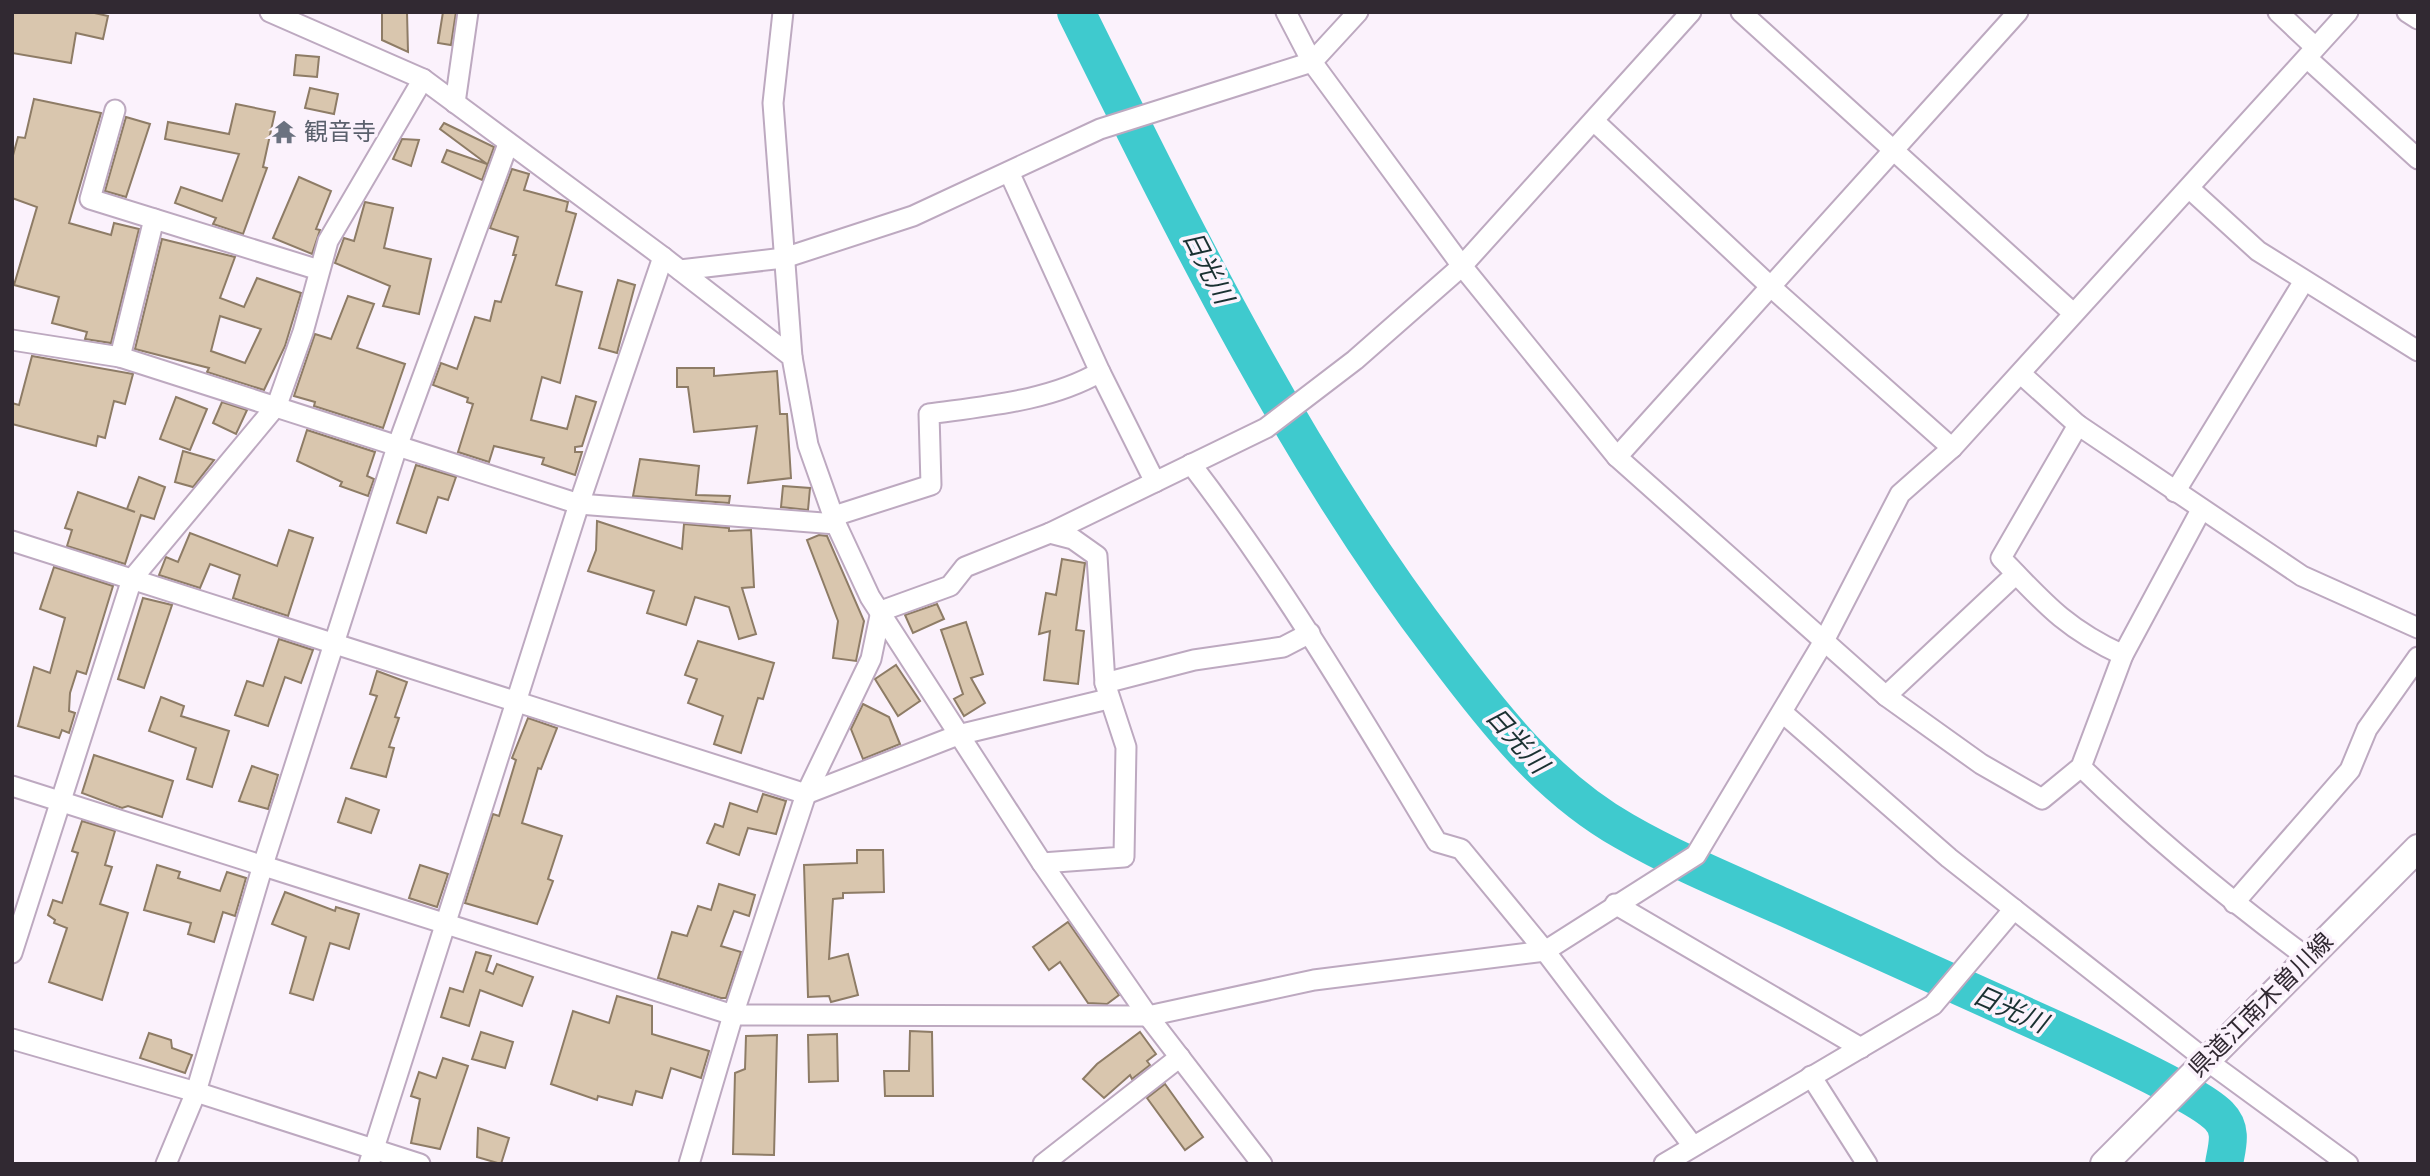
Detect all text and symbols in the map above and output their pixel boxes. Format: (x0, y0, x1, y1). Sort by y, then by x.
place label: 観音寺 (304, 116, 376, 147)
temple icon: 観音寺 (270, 118, 298, 146)
water label: 日光川 (1176, 225, 1242, 312)
water label: 日光川 (1479, 700, 1558, 782)
street label: 県道江南木曽川線 (2182, 926, 2339, 1083)
water label: 日光川 (1968, 978, 2055, 1041)

